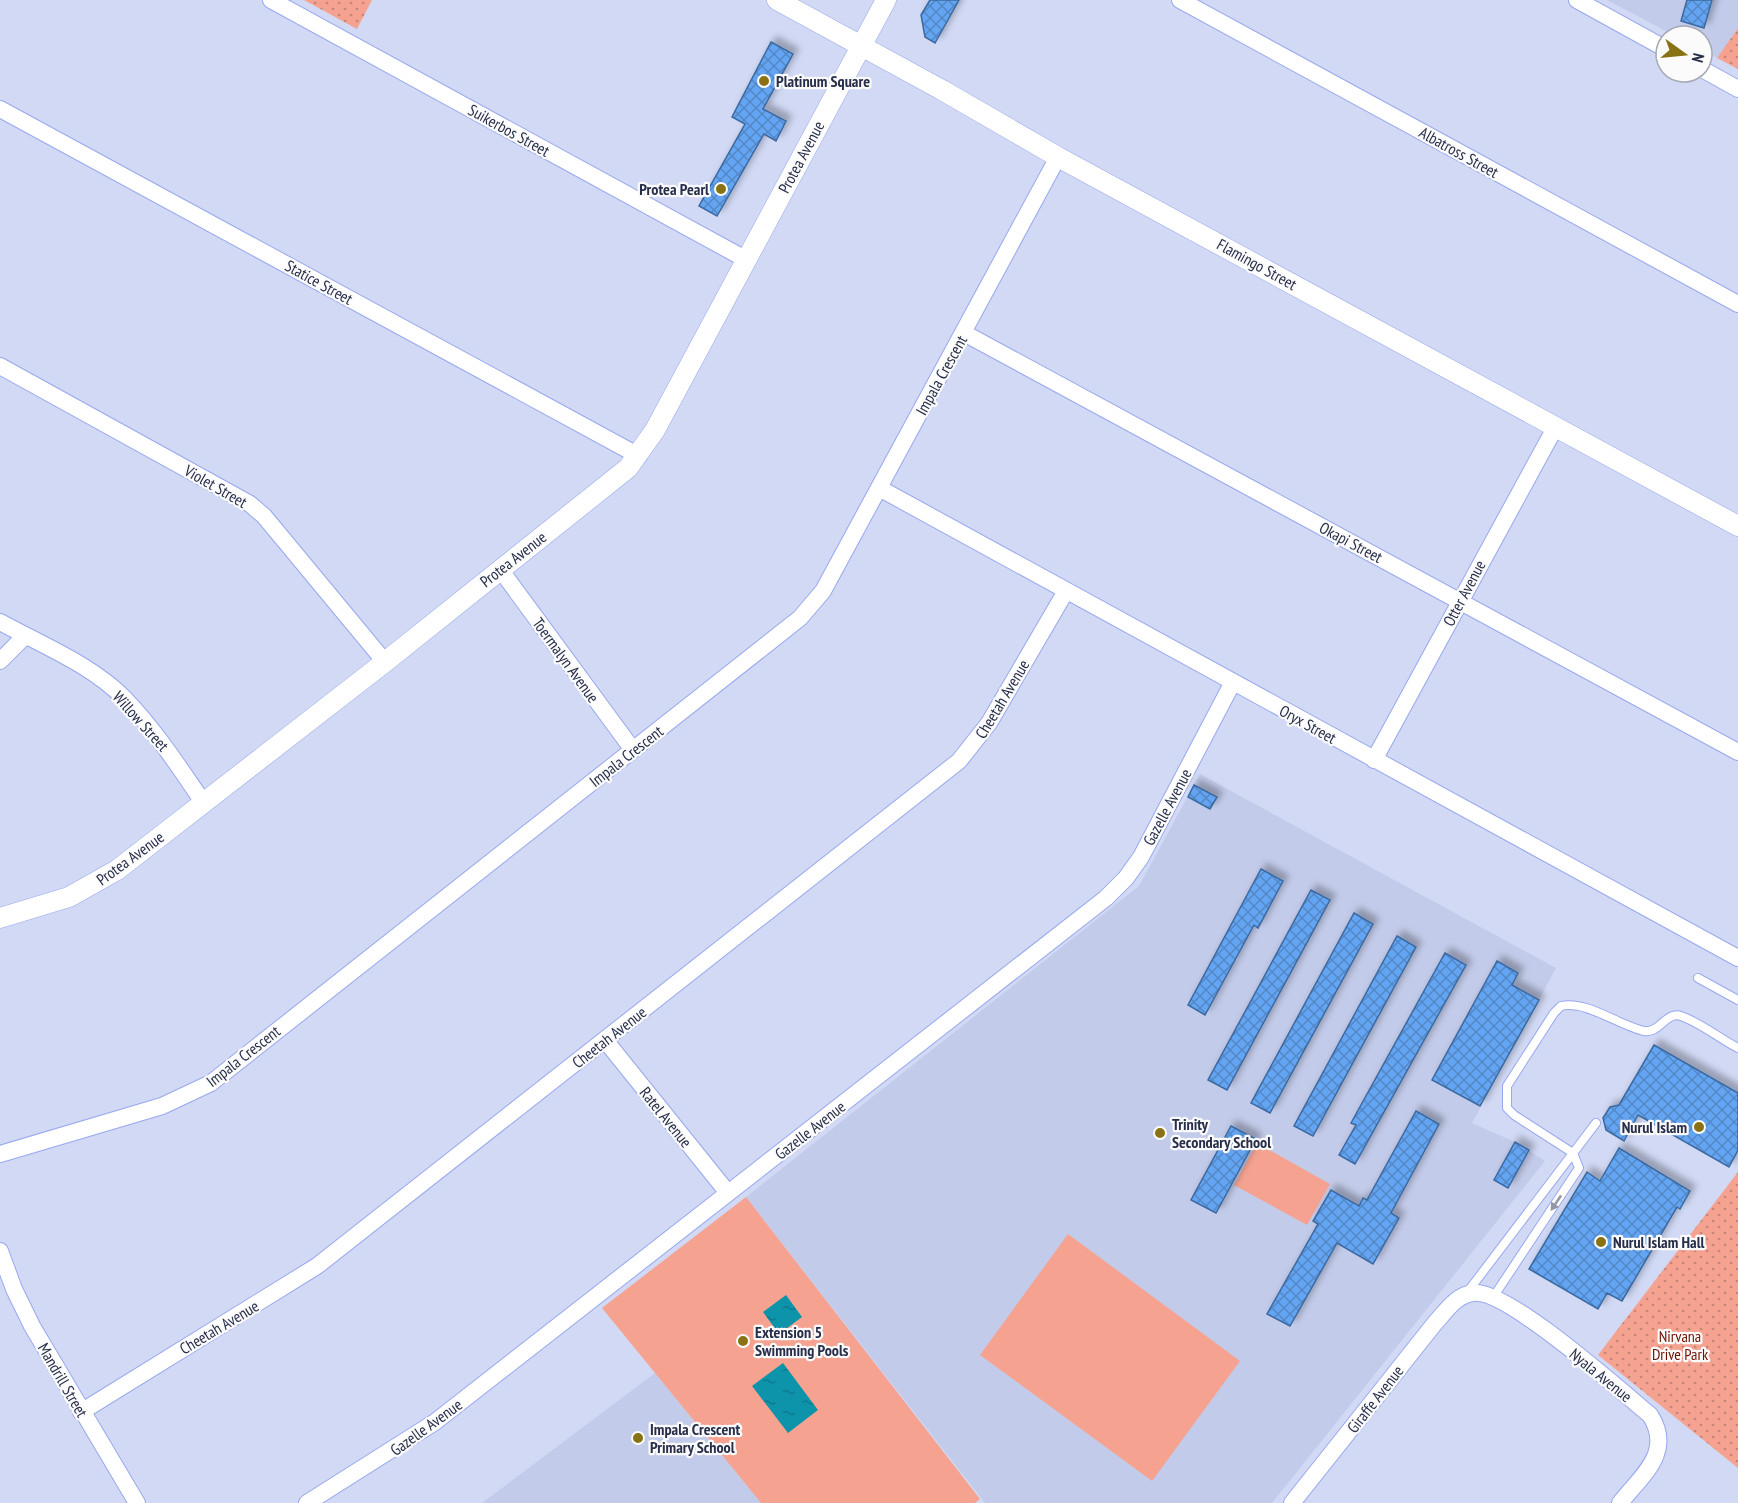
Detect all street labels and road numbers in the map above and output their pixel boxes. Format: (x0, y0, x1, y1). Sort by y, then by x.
street label: Suikerbos Street (465, 99, 554, 161)
street label: Protea Avenue (774, 118, 828, 196)
street label: Albatross Street (1416, 122, 1503, 182)
street label: Flamingo Street (1214, 234, 1301, 294)
street label: Statice Street (282, 255, 357, 309)
street label: Impala Crescent (911, 331, 971, 418)
street label: Violet Street (180, 460, 251, 512)
street label: Okapi Street (1316, 517, 1386, 567)
street label: Protea Avenue (476, 527, 550, 591)
street label: Otter Avenue (1438, 557, 1490, 629)
street label: Toermalyn Avenue (528, 614, 604, 706)
street label: Cheetah Avenue (971, 656, 1033, 742)
street label: Willow Street (109, 687, 174, 756)
street label: Oryx Street (1276, 700, 1340, 748)
street label: Impala Crescent (585, 721, 667, 791)
street label: Gazelle Avenue (1138, 765, 1196, 849)
street label: Protea Avenue (92, 827, 168, 889)
street label: Cheetah Avenue (568, 1002, 650, 1072)
street label: Impala Crescent (202, 1021, 284, 1091)
street label: Ratel Avenue (636, 1083, 696, 1151)
street label: Gazelle Avenue (771, 1096, 849, 1164)
street label: Cheetah Avenue (176, 1296, 262, 1358)
street label: Mandrill Street (34, 1339, 93, 1421)
street label: Nyala Avenue (1566, 1344, 1636, 1406)
street label: Giraffe Avenue (1342, 1361, 1408, 1437)
street label: Gazelle Avenue (386, 1394, 466, 1460)

